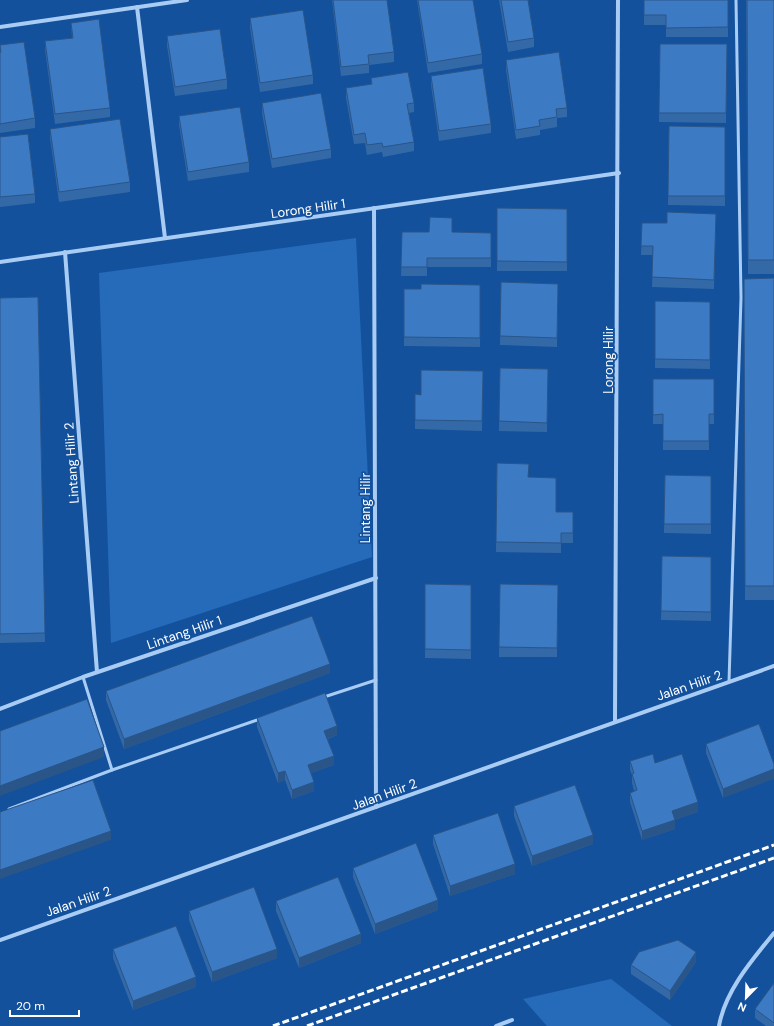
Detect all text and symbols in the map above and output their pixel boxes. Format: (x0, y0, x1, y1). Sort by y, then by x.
street label: Lorong Hilir 1 (270, 195, 346, 222)
street label: Lorong Hilir (600, 326, 617, 394)
street label: Lintang Hilir 2 (60, 422, 83, 504)
street label: Lintang Hilir (357, 473, 374, 543)
street label: Lintang Hilir 1 (144, 612, 224, 653)
street label: Jalan Hilir 2 (654, 666, 724, 705)
street label: Jalan Hilir 2 (349, 775, 419, 814)
street label: Jalan Hilir 2 (43, 882, 113, 921)
north arrow (726, 978, 766, 1018)
scale bar (10, 992, 79, 1018)
text: 20 m (16, 998, 45, 1014)
text: N (736, 999, 749, 1015)

